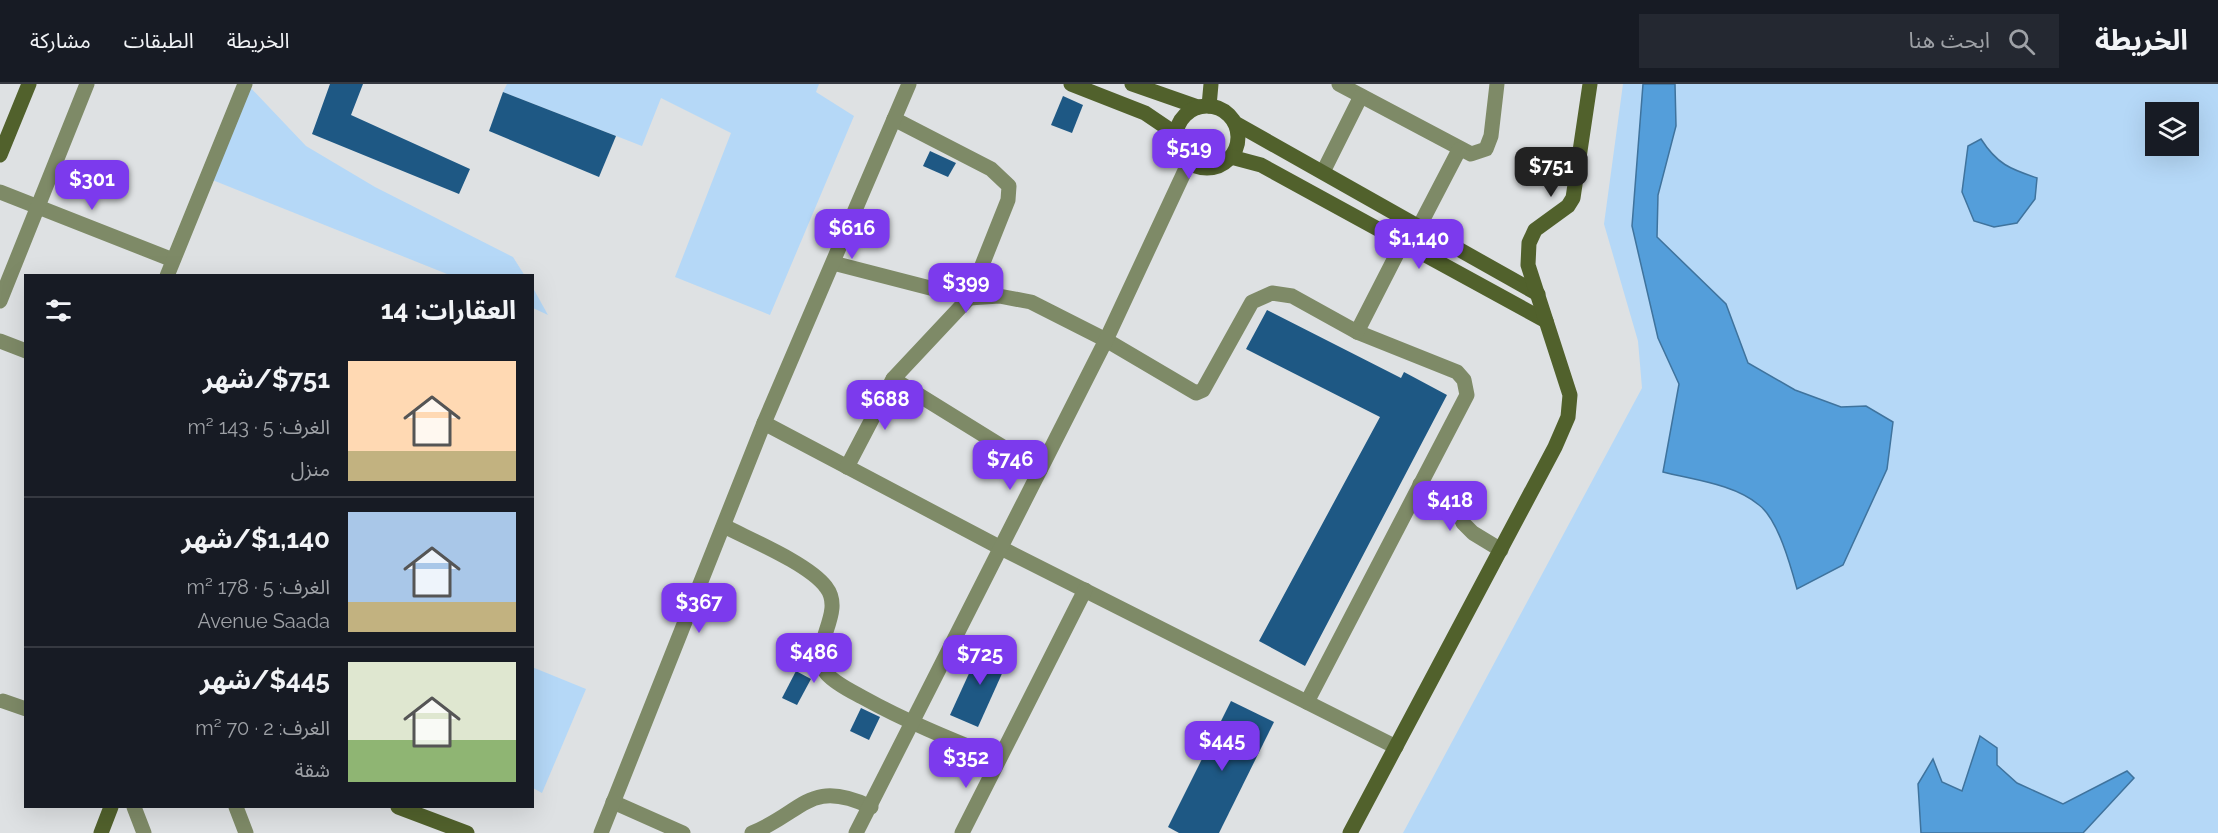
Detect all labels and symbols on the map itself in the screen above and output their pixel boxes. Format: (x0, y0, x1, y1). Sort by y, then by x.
pin: $519 (1153, 129, 1225, 180)
pin: $751 (1515, 147, 1587, 198)
pin: $301 (56, 160, 128, 211)
pin: $616 (816, 209, 888, 260)
pin: $1,140 (1370, 219, 1468, 270)
pin: $399 (930, 263, 1002, 314)
pin: $688 (849, 380, 921, 431)
pin: $746 (974, 440, 1046, 491)
pin: $418 (1414, 481, 1486, 532)
pin: $367 (663, 583, 735, 634)
pin: $486 (778, 633, 850, 684)
pin: $725 (944, 635, 1016, 686)
pin: $445 (1186, 721, 1258, 772)
pin: $352 (930, 738, 1002, 789)

